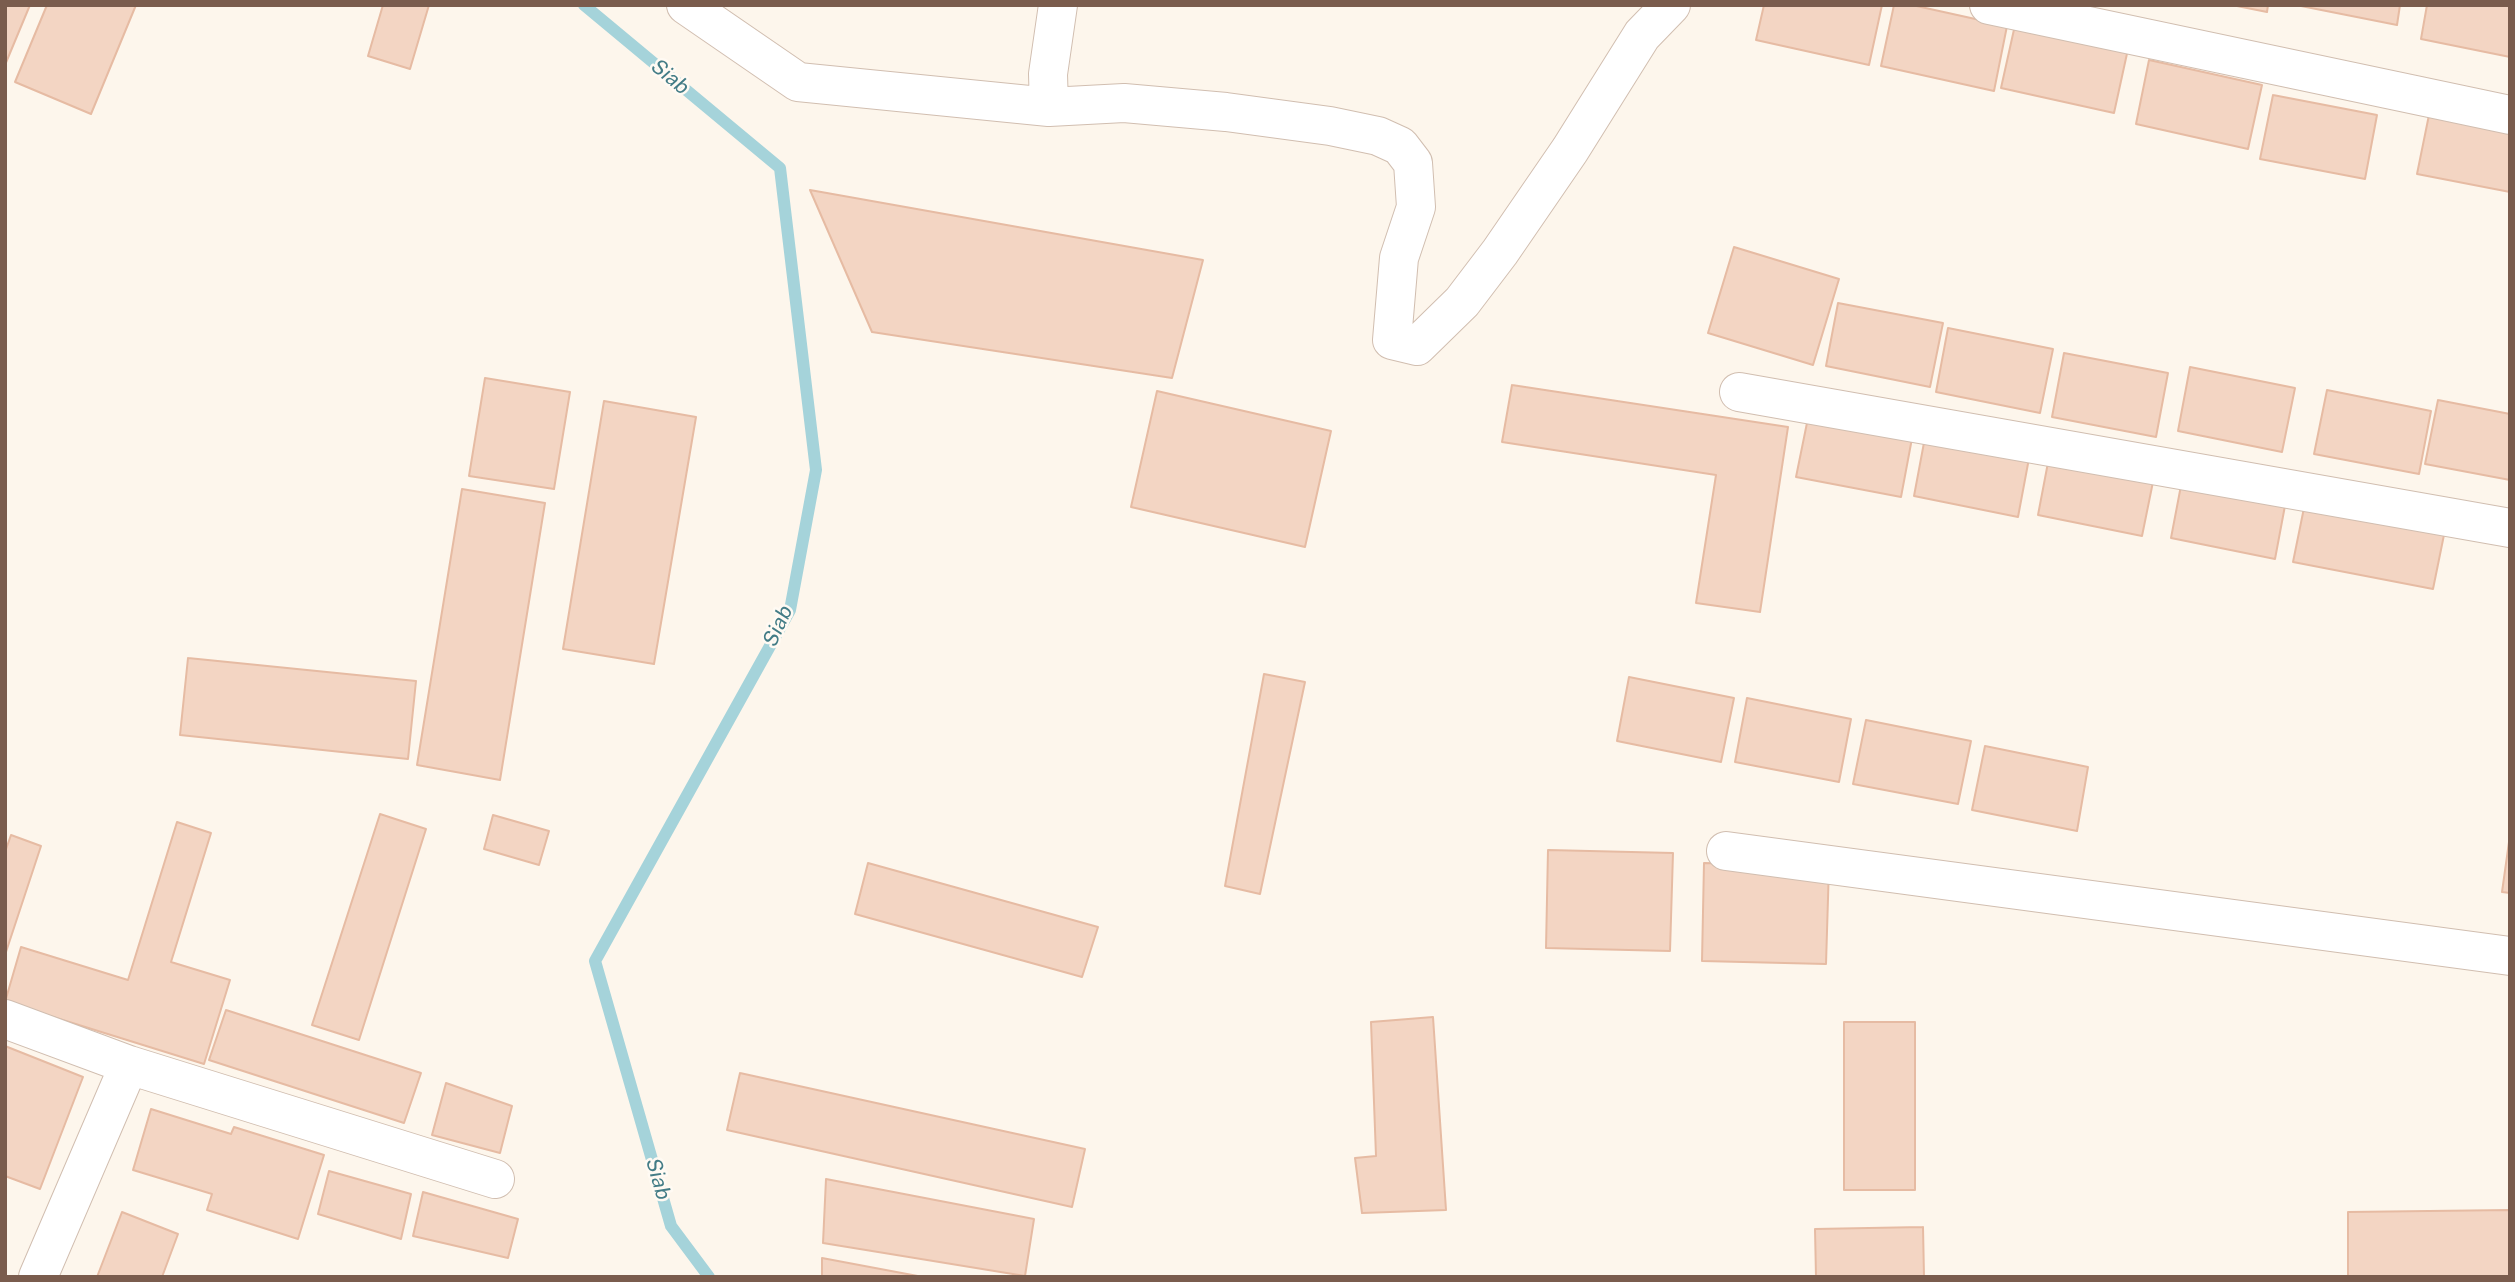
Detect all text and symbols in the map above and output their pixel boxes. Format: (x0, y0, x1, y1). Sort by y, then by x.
water label: Siab (646, 54, 694, 100)
water label: Siab (758, 602, 798, 650)
water label: Siab (640, 1155, 676, 1203)

